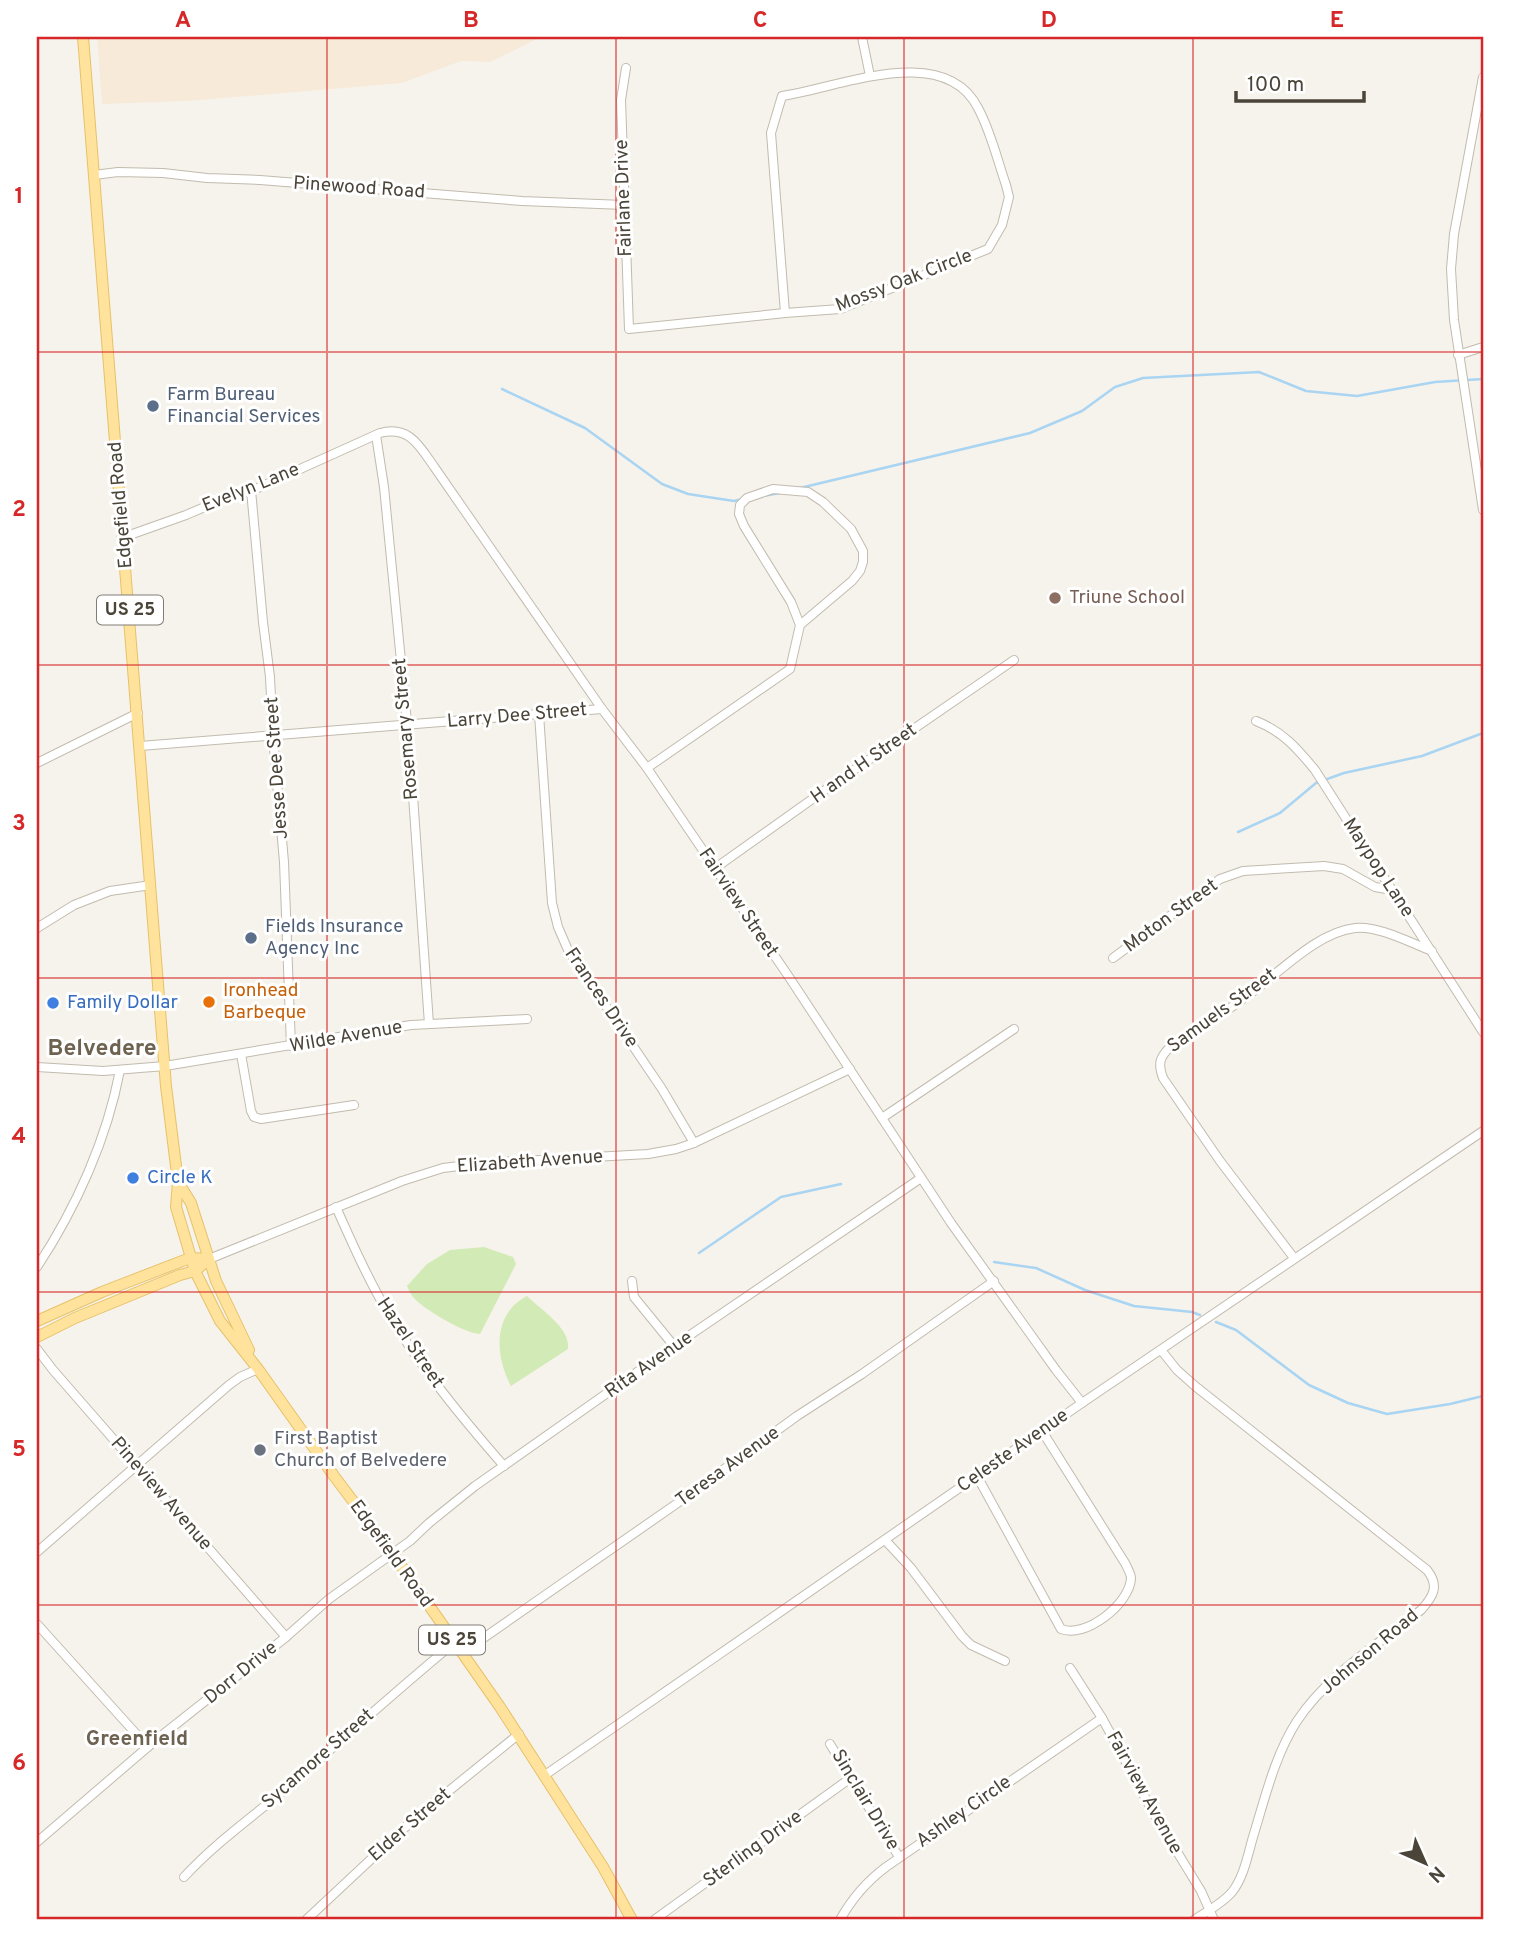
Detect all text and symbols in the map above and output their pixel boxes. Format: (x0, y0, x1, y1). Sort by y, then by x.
text: A (175, 7, 191, 36)
text: B (463, 7, 479, 36)
text: C (753, 7, 767, 36)
text: D (1041, 7, 1057, 36)
text: E (1330, 7, 1344, 36)
scale bar (1236, 60, 1364, 104)
text: 100 m (1247, 72, 1304, 99)
street label: Fairlane Drive (610, 139, 638, 257)
street label: Pinewood Road (292, 171, 426, 205)
text: 1 (14, 183, 24, 212)
street label: Mossy Oak Circle (832, 244, 976, 318)
place label: Farm Bureau Financial Services (167, 383, 320, 429)
marker: Farm Bureau Financial Services (145, 398, 161, 414)
street label: Edgefield Road (103, 441, 139, 569)
street label: Evelyn Lane (199, 458, 303, 518)
text: 2 (12, 496, 26, 525)
place label: Triune School (1069, 586, 1185, 610)
marker: Triune School (1047, 590, 1063, 606)
road number: US 25 (97, 596, 163, 624)
street label: Rosemary Street (388, 657, 424, 801)
street label: Jesse Dee Street (260, 696, 294, 840)
street label: Larry Dee Street (446, 698, 588, 734)
street label: H and H Street (806, 719, 922, 809)
text: 3 (12, 810, 26, 839)
street label: Maypop Lane (1337, 814, 1419, 922)
street label: Fairview Street (693, 844, 783, 962)
street label: Moton Street (1119, 874, 1223, 958)
place label: Fields Insurance Agency Inc (265, 915, 403, 961)
marker: Fields Insurance Agency Inc (243, 930, 259, 946)
street label: Frances Drive (559, 943, 643, 1053)
street label: Samuels Street (1163, 963, 1281, 1059)
place label: Ironhead Barbeque (223, 979, 306, 1025)
place label: Family Dollar (67, 991, 178, 1015)
marker: Ironhead Barbeque (201, 994, 217, 1010)
marker: Family Dollar (45, 995, 61, 1011)
street label: Wilde Avenue (288, 1015, 404, 1059)
district label: Belvedere (47, 1035, 157, 1064)
text: 4 (12, 1123, 26, 1152)
street label: Elizabeth Avenue (456, 1145, 604, 1179)
place label: Circle K (147, 1166, 213, 1190)
marker: Circle K (125, 1170, 141, 1186)
street label: Hazel Street (371, 1293, 449, 1393)
street label: Rita Avenue (600, 1326, 698, 1404)
street label: Celeste Avenue (953, 1404, 1073, 1498)
street label: Teresa Avenue (671, 1421, 785, 1513)
place label: First Baptist Church of Belvedere (274, 1427, 447, 1473)
street label: Pineview Avenue (105, 1432, 217, 1556)
text: 5 (12, 1436, 26, 1465)
marker: First Baptist Church of Belvedere (252, 1442, 268, 1458)
street label: Edgefield Road (344, 1495, 438, 1613)
street label: Johnson Road (1316, 1604, 1424, 1700)
road number: US 25 (419, 1625, 485, 1654)
street label: Dorr Drive (199, 1636, 283, 1710)
street label: Sycamore Street (257, 1704, 379, 1814)
district label: Greenfield (86, 1726, 188, 1753)
street label: Fairview Avenue (1100, 1727, 1188, 1859)
street label: Sinclair Drive (826, 1745, 904, 1855)
text: 6 (12, 1750, 26, 1779)
street label: Ashley Circle (912, 1770, 1016, 1854)
street label: Elder Street (364, 1783, 456, 1867)
street label: Sterling Drive (699, 1805, 807, 1893)
north arrow (1390, 1828, 1460, 1898)
text: N (1422, 1860, 1449, 1887)

